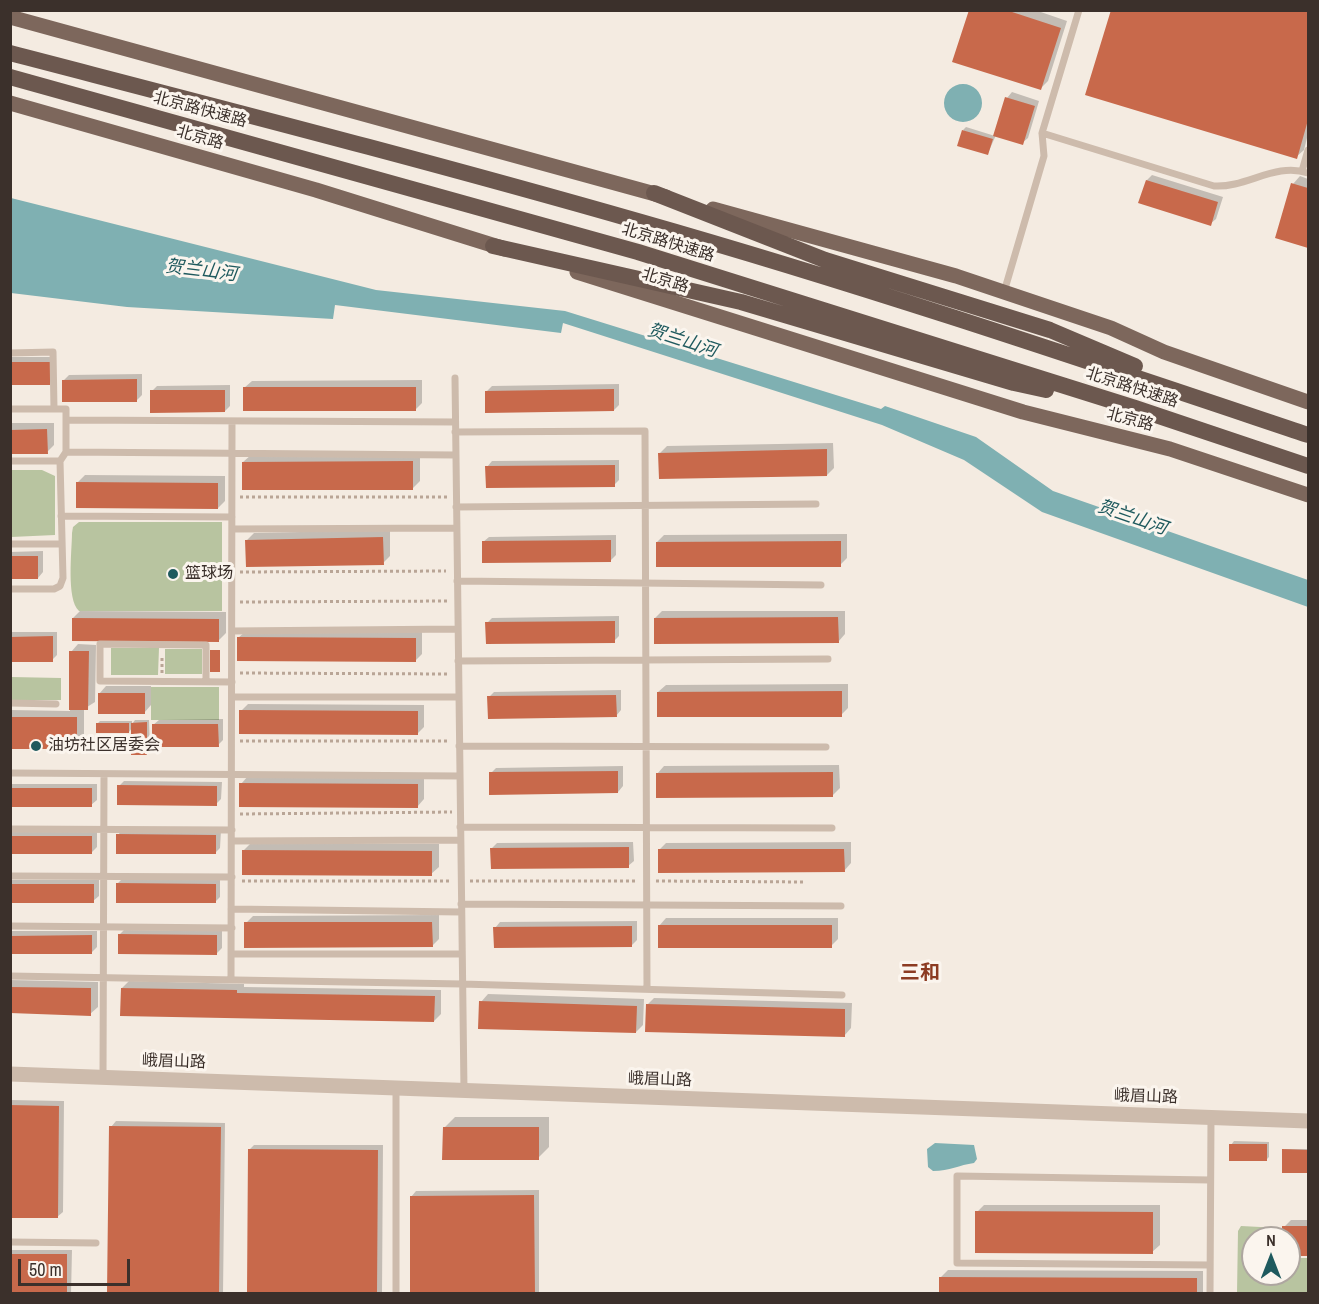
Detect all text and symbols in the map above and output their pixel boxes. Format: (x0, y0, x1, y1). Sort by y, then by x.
street label: 北京路快速路 (151, 88, 249, 132)
street label: 北京路 (174, 122, 226, 154)
street label: 北京路快速路 (619, 220, 717, 266)
water label: 贺兰山河 (164, 256, 238, 286)
street label: 北京路 (639, 265, 691, 297)
water label: 贺兰山河 (644, 320, 720, 362)
street label: 北京路快速路 (1083, 364, 1181, 412)
street label: 北京路 (1104, 405, 1156, 435)
water label: 贺兰山河 (1094, 496, 1170, 540)
place label: 篮球场 (185, 564, 233, 584)
marker: 篮球场 (166, 567, 180, 581)
place label: 油坊社区居委会 (48, 736, 160, 756)
marker: 油坊社区居委会 (29, 739, 43, 753)
district label: 三和 (900, 962, 940, 986)
street label: 峨眉山路 (142, 1051, 206, 1073)
street label: 峨眉山路 (628, 1069, 692, 1091)
street label: 峨眉山路 (1114, 1086, 1178, 1108)
north arrow (1241, 1226, 1301, 1286)
text: N (1266, 1229, 1276, 1251)
scale bar (21, 1247, 134, 1285)
text: 50 m (29, 1257, 62, 1282)

